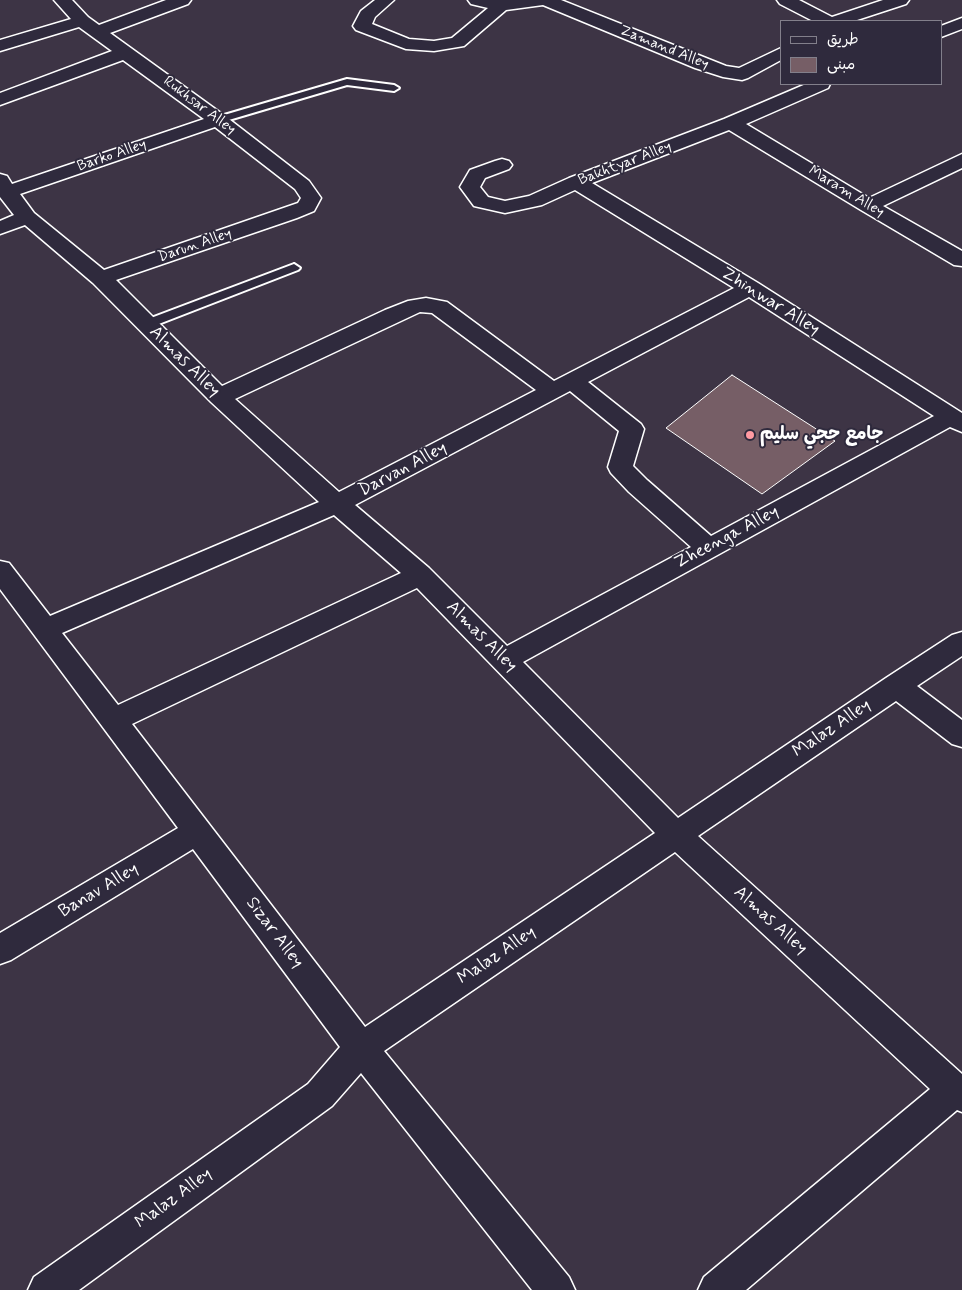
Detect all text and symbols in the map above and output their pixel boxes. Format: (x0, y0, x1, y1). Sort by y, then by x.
legend (780, 20, 942, 85)
street label: Zamand Alley (617, 22, 711, 74)
text: طريق (827, 30, 859, 50)
text: مبنى (827, 55, 855, 75)
street label: Rukhsar Alley (159, 73, 239, 139)
street label: Barko Alley (75, 136, 149, 176)
street label: Bakhtyar Alley (576, 138, 674, 190)
street label: Maram Alley (805, 162, 887, 222)
street label: Darun Alley (156, 225, 234, 267)
street label: Zhinwar Alley (717, 263, 823, 341)
street label: Almas Alley (144, 322, 224, 402)
place label: جامع حجي سليم (760, 424, 883, 446)
marker: جامع حجي سليم (744, 429, 756, 441)
street label: Darvan Alley (355, 438, 451, 502)
street label: Zheenga Alley (671, 501, 783, 575)
street label: Almas Alley (441, 597, 521, 677)
street label: Malaz Alley (789, 695, 875, 763)
street label: Banav Alley (55, 859, 143, 923)
street label: Almas Alley (729, 882, 811, 960)
street label: Sizar Alley (240, 893, 308, 973)
street label: Malaz Alley (454, 922, 540, 990)
street label: Malaz Alley (131, 1164, 217, 1234)

